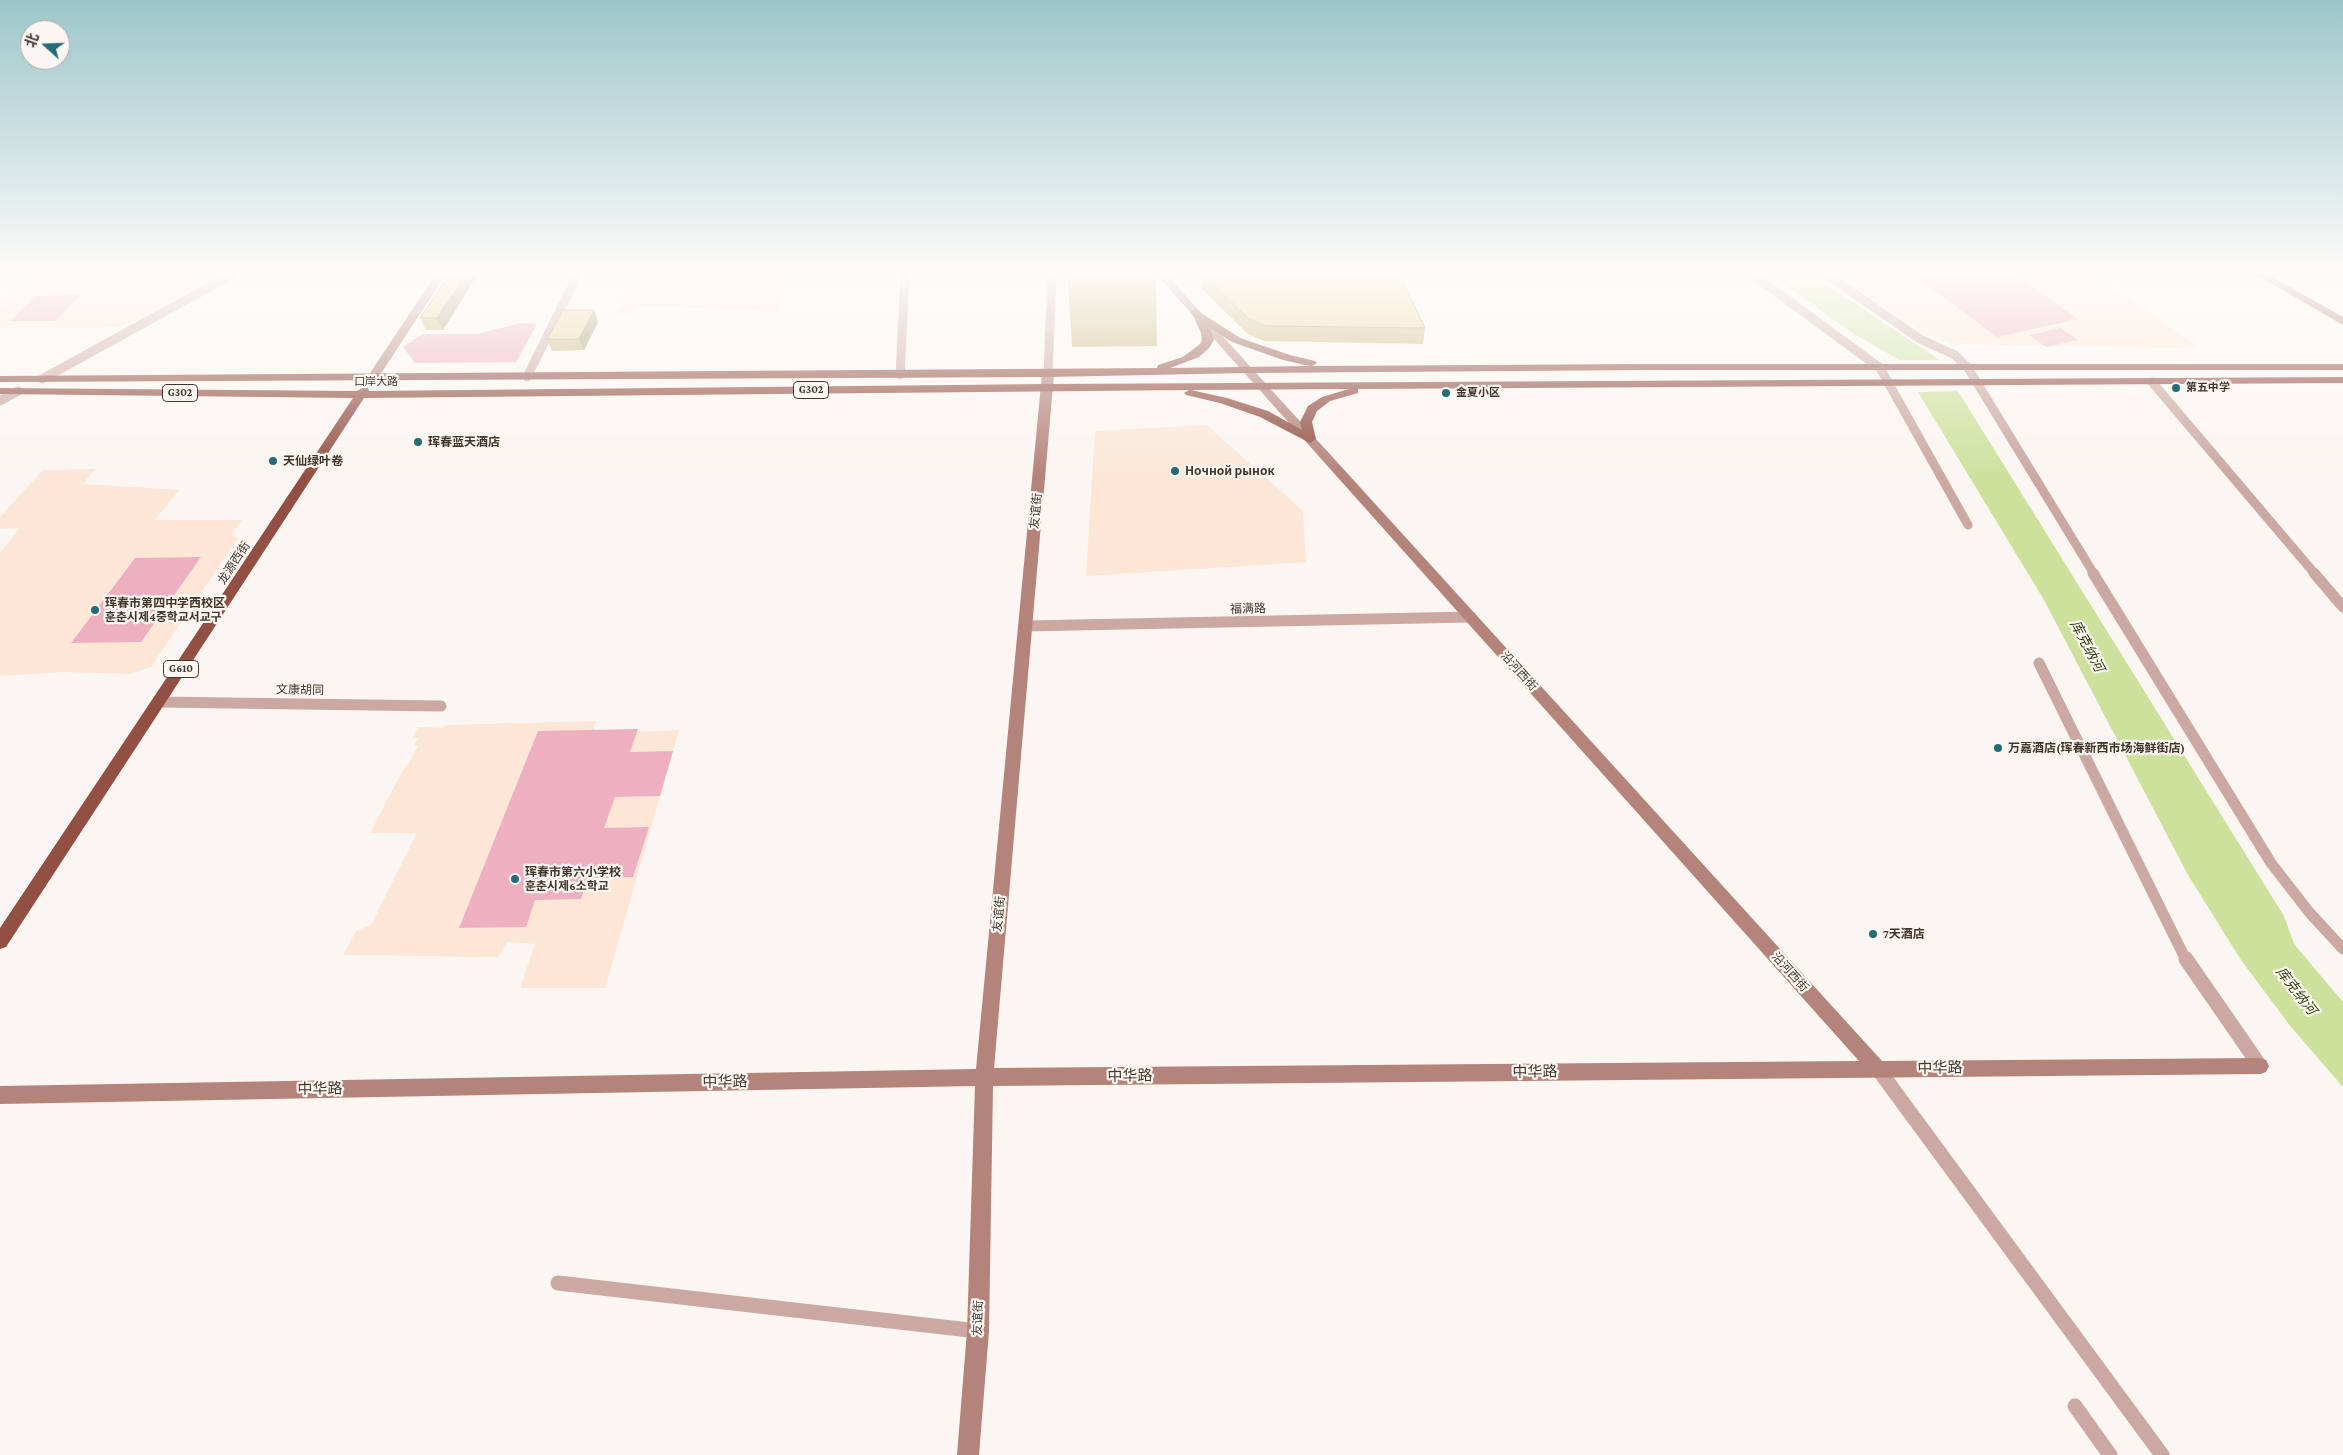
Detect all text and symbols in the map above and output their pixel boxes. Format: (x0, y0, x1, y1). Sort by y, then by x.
north arrow (20, 20, 70, 70)
text: 北 (22, 31, 42, 50)
street label: 口岸大路 (354, 375, 398, 389)
place label: 第五中学 (2186, 381, 2230, 395)
road number: G302 (794, 382, 828, 398)
marker: 第五中学 (2170, 382, 2182, 394)
road number: G302 (162, 384, 198, 402)
place label: 金夏小区 (1456, 386, 1500, 400)
marker: 金夏小区 (1440, 387, 1452, 399)
place label: 珲春蓝天酒店 (428, 435, 500, 449)
marker: 珲春蓝天酒店 (412, 436, 424, 448)
place label: 天仙绿叶卷 (283, 454, 343, 468)
marker: 天仙绿叶卷 (267, 455, 279, 467)
place label: Ночной рынок (1185, 464, 1275, 478)
marker: Ночной рынок (1169, 465, 1181, 477)
street label: 友谊街 (1027, 492, 1045, 530)
street label: 龙源西街 (215, 539, 253, 587)
place label: 珲春市第四中学西校区 훈춘시제4중학교서교구 (105, 596, 225, 624)
street label: 福满路 (1230, 601, 1266, 617)
marker: 珲春市第四中学西校区 훈춘시제4중학교서교구 (89, 604, 101, 616)
water label: 库克纳河 (2066, 617, 2108, 675)
street label: 沿河西街 (1498, 648, 1540, 694)
road number: G610 (164, 661, 198, 678)
street label: 文康胡同 (276, 682, 324, 698)
place label: 万嘉酒店(珲春新西市场海鲜街店) (2008, 741, 2185, 755)
marker: 万嘉酒店(珲春新西市场海鲜街店) (1992, 742, 2004, 754)
place label: 珲春市第六小学校 훈춘시제6소학교 (525, 865, 621, 893)
marker: 珲春市第六小学校 훈춘시제6소학교 (509, 873, 521, 885)
street label: 友谊街 (990, 895, 1008, 933)
place label: 7天酒店 (1883, 927, 1925, 941)
marker: 7天酒店 (1867, 928, 1879, 940)
street label: 沿河西街 (1769, 949, 1811, 995)
water label: 库克纳河 (2272, 964, 2320, 1018)
street label: 中华路 (1917, 1059, 1963, 1077)
street label: 中华路 (1512, 1063, 1558, 1081)
street label: 中华路 (1107, 1067, 1153, 1085)
street label: 中华路 (702, 1073, 748, 1091)
street label: 中华路 (297, 1080, 343, 1098)
street label: 友谊街 (970, 1300, 986, 1336)

